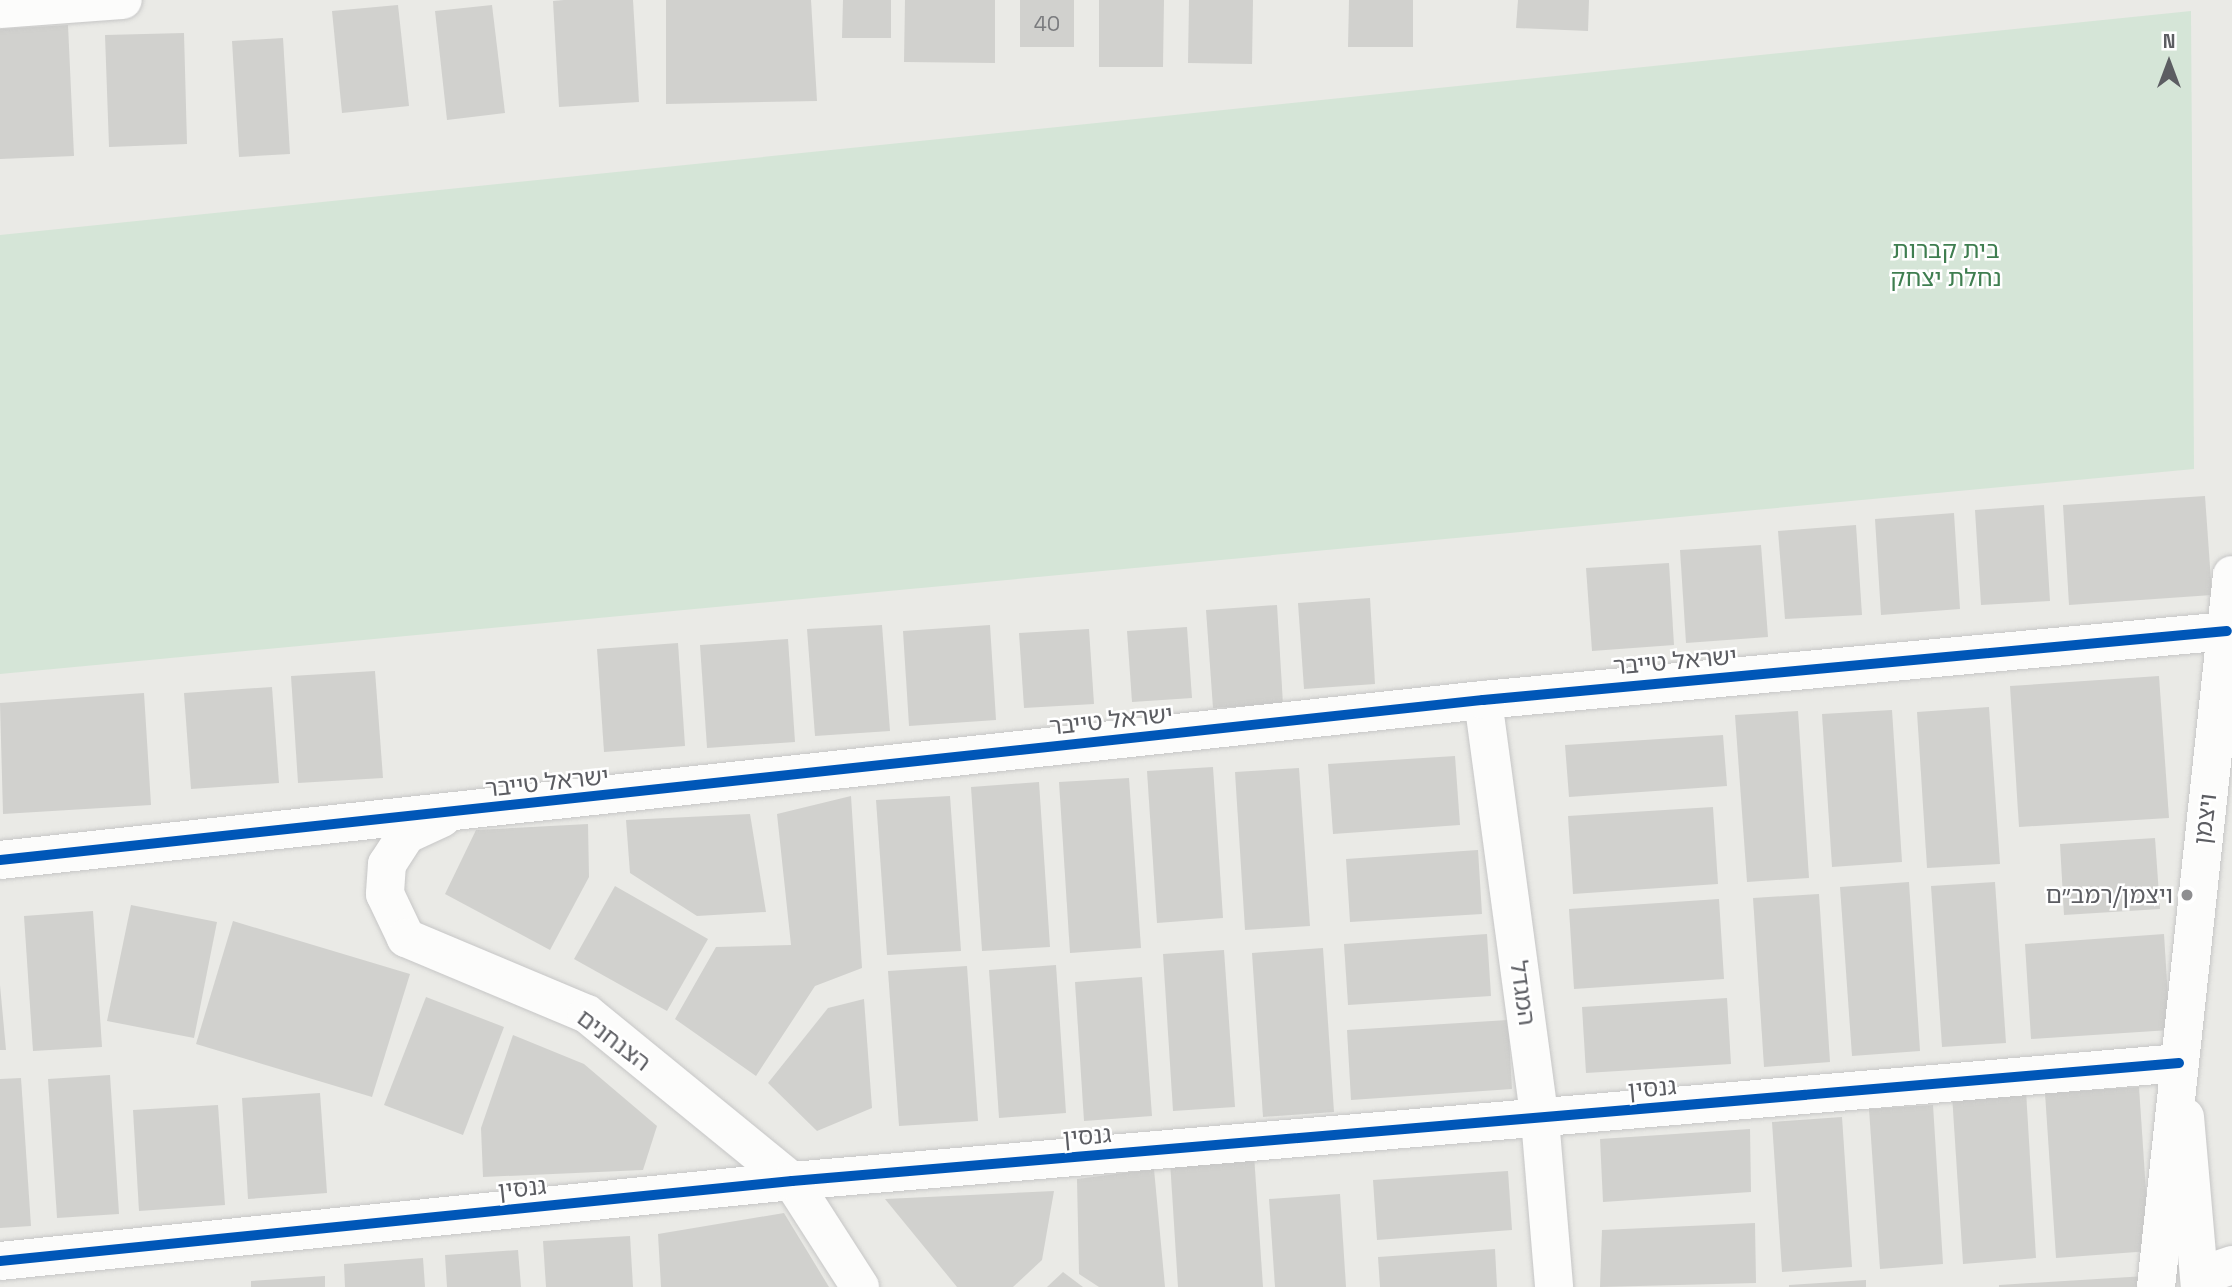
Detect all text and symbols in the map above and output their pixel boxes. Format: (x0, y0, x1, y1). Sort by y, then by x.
house number: 40 (1034, 11, 1060, 37)
north arrow (2134, 28, 2204, 98)
text: N (2163, 29, 2175, 54)
park label: בית קברות נחלת יצחק (1890, 236, 2002, 292)
street label: ישראל טייבר (1612, 641, 1738, 681)
street label: ישראל טייבר (1048, 699, 1174, 741)
street label: ישראל טייבר (484, 761, 610, 803)
street label: ויצמן (2188, 792, 2222, 846)
place label: ויצמן/רמב״ם (2046, 881, 2173, 909)
marker: ויצמן/רמב״ם (2179, 887, 2195, 903)
street label: המגדל (1504, 959, 1542, 1027)
street label: הצנחנים (571, 1003, 657, 1077)
street label: גנסין (1627, 1072, 1677, 1104)
street label: גנסין (1062, 1120, 1112, 1152)
street label: גנסין (496, 1171, 548, 1205)

